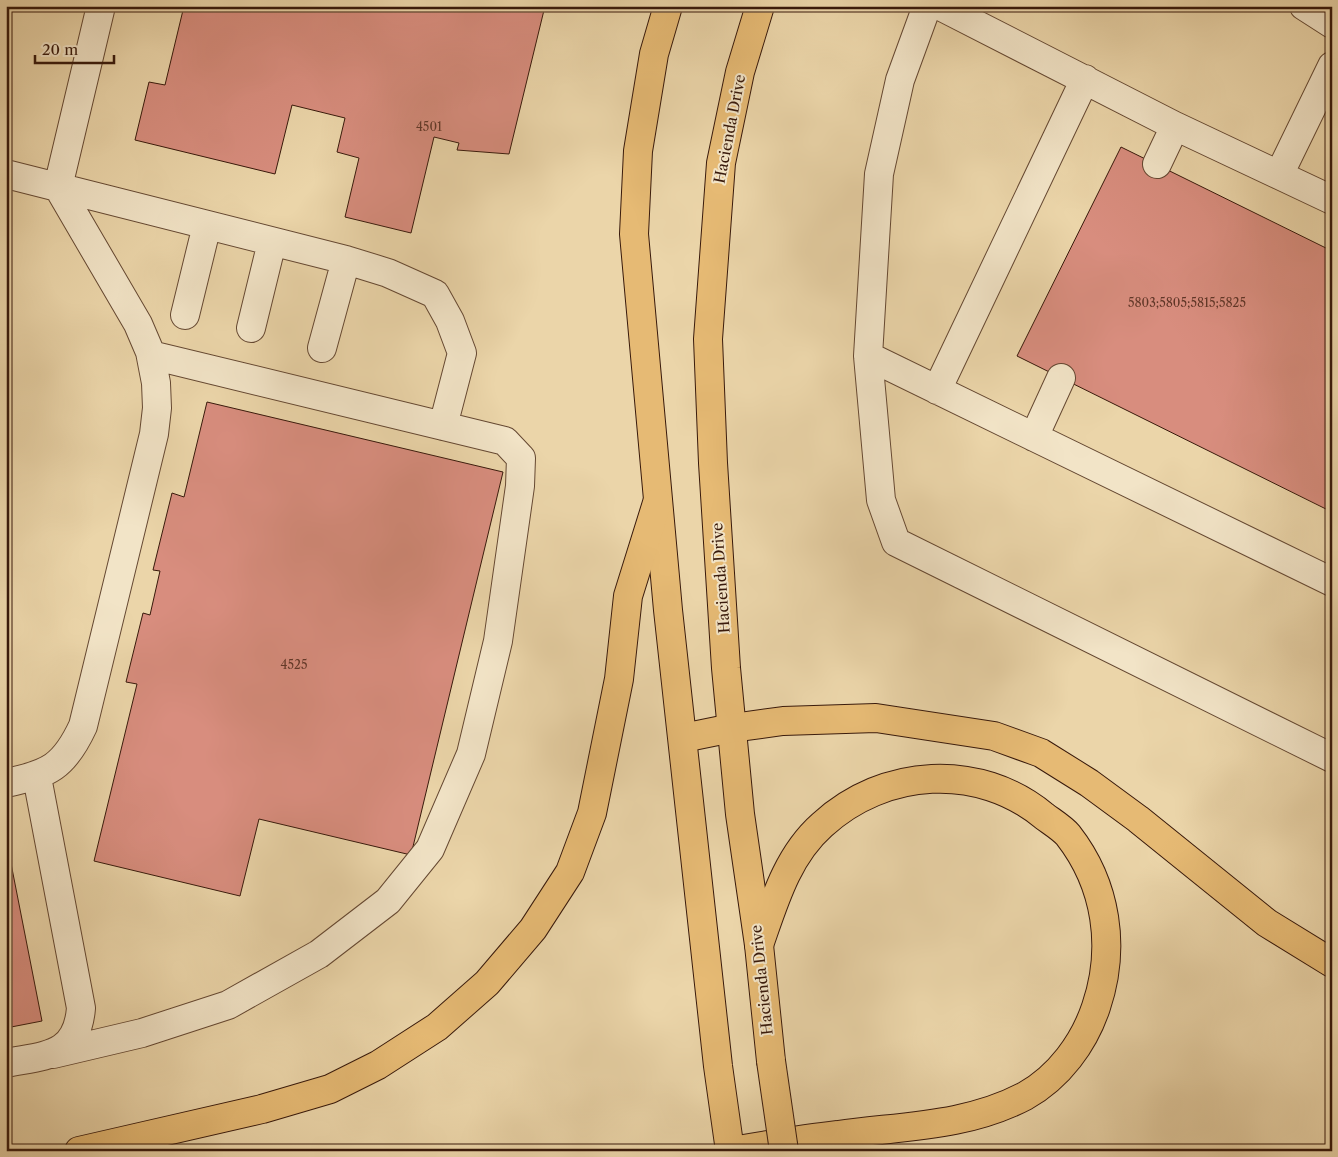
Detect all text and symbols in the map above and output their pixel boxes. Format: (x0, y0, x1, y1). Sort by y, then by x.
scale bar (35, 32, 114, 64)
text: 20 m (42, 40, 78, 59)
street label: Hacienda Drive (710, 73, 749, 185)
house number: 4501 (416, 119, 442, 134)
house number: 5803;5805;5815;5825 (1128, 295, 1246, 310)
street label: Hacienda Drive (707, 522, 734, 634)
house number: 4525 (281, 657, 307, 672)
street label: Hacienda Drive (746, 924, 777, 1036)

